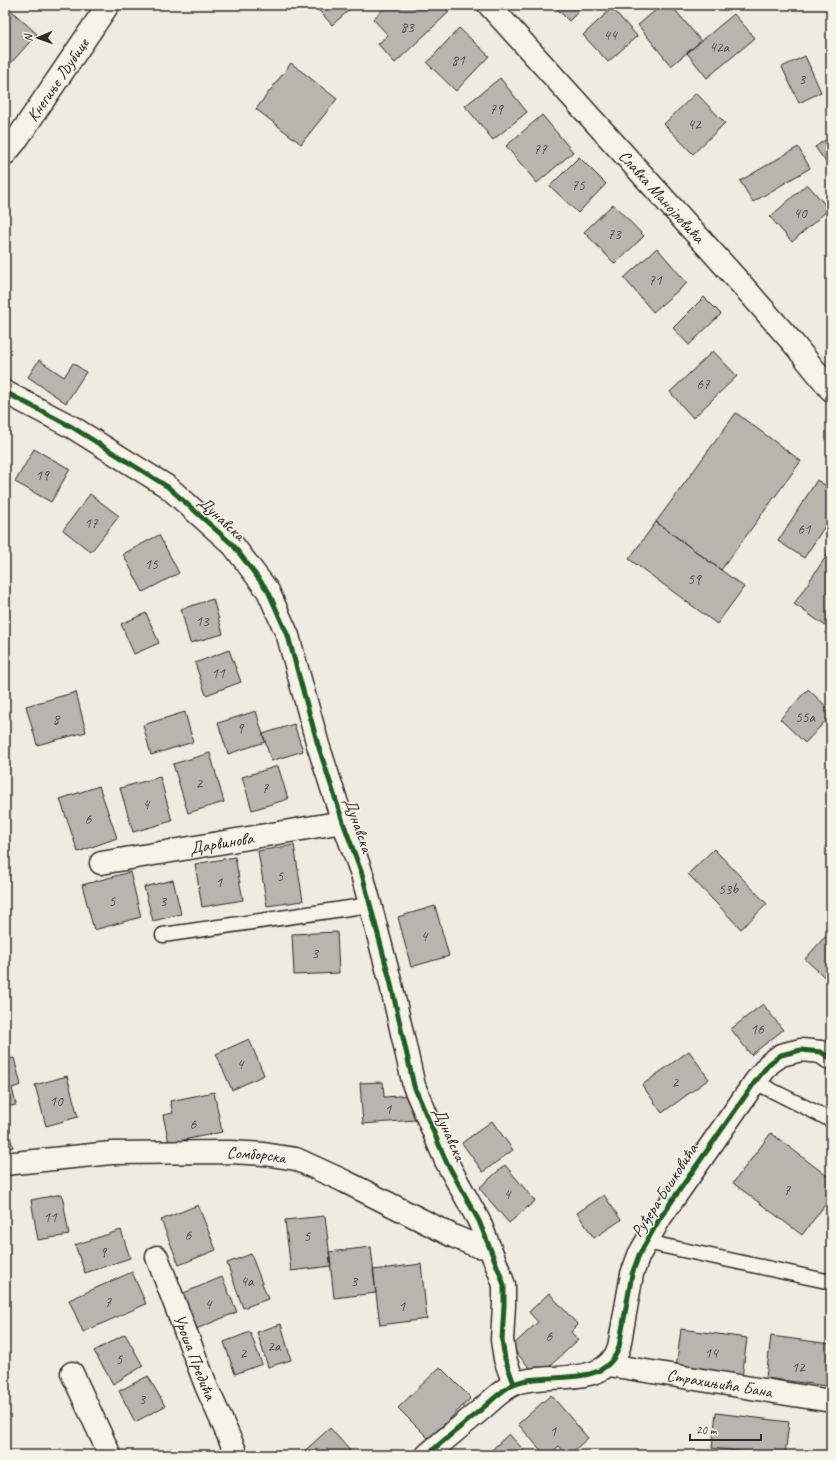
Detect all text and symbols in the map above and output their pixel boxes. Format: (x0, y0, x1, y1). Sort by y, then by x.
north arrow (18, 18, 58, 58)
house number: 83 (400, 18, 415, 37)
house number: 44 (603, 26, 618, 45)
text: N (21, 33, 35, 42)
street label: Кнегиње Љубице (22, 33, 94, 126)
house number: 42a (709, 38, 730, 57)
house number: 81 (451, 51, 466, 70)
house number: 3 (799, 70, 807, 89)
house number: 79 (489, 100, 504, 119)
house number: 42 (687, 115, 702, 134)
house number: 77 (533, 140, 548, 159)
street label: Славка Манојловића (614, 146, 710, 249)
house number: 75 (571, 176, 586, 195)
house number: 40 (793, 204, 808, 223)
house number: 73 (607, 225, 622, 244)
house number: 71 (648, 271, 663, 290)
house number: 67 (696, 375, 711, 394)
house number: 19 (35, 466, 50, 485)
street label: Дунавска (194, 491, 251, 547)
house number: 17 (84, 514, 99, 533)
house number: 61 (797, 520, 812, 539)
house number: 15 (144, 555, 159, 574)
house number: 59 (687, 570, 702, 589)
house number: 13 (195, 612, 210, 631)
house number: 11 (211, 664, 226, 683)
house number: 55a (795, 708, 816, 727)
house number: 8 (53, 710, 61, 729)
house number: 9 (237, 719, 245, 738)
house number: 2 (196, 774, 204, 793)
house number: 7 (262, 779, 270, 798)
house number: 4 (143, 795, 151, 814)
street label: Дунавска (339, 795, 378, 857)
house number: 6 (85, 810, 93, 829)
street label: Дарвинова (188, 827, 256, 859)
house number: 5 (277, 867, 285, 886)
house number: 1 (216, 873, 224, 892)
house number: 53b (718, 880, 739, 899)
house number: 5 (109, 892, 117, 911)
house number: 3 (160, 892, 168, 911)
house number: 4 (421, 927, 429, 946)
house number: 3 (312, 944, 320, 963)
house number: 16 (750, 1020, 765, 1039)
house number: 4 (237, 1055, 245, 1074)
house number: 2 (672, 1073, 680, 1092)
house number: 10 (49, 1092, 64, 1111)
house number: 1 (385, 1100, 393, 1119)
street label: Дунавска (428, 1104, 471, 1166)
house number: 6 (190, 1115, 198, 1134)
street label: Руђера Бошковића (626, 1138, 703, 1241)
street label: Сомборска (226, 1142, 289, 1169)
house number: 7 (784, 1181, 792, 1200)
house number: 4 (504, 1185, 512, 1204)
house number: 11 (43, 1208, 58, 1227)
house number: 6 (185, 1226, 193, 1245)
house number: 5 (304, 1227, 312, 1246)
house number: 9 (100, 1243, 108, 1262)
house number: 4a (240, 1272, 255, 1291)
house number: 3 (351, 1272, 359, 1291)
house number: 7 (105, 1293, 113, 1312)
house number: 4 (205, 1295, 213, 1314)
house number: 1 (399, 1297, 407, 1316)
street label: Уроша Предића (169, 1311, 222, 1405)
house number: 6 (546, 1327, 554, 1346)
house number: 2a (267, 1337, 282, 1356)
house number: 2 (240, 1344, 248, 1363)
house number: 14 (704, 1344, 719, 1363)
house number: 5 (116, 1350, 124, 1369)
house number: 12 (791, 1358, 806, 1377)
street label: Страхињића Бана (665, 1365, 776, 1403)
house number: 3 (139, 1390, 147, 1409)
scale bar (690, 1416, 761, 1442)
house number: 1 (550, 1422, 558, 1441)
text: 20 m (696, 1422, 718, 1438)

